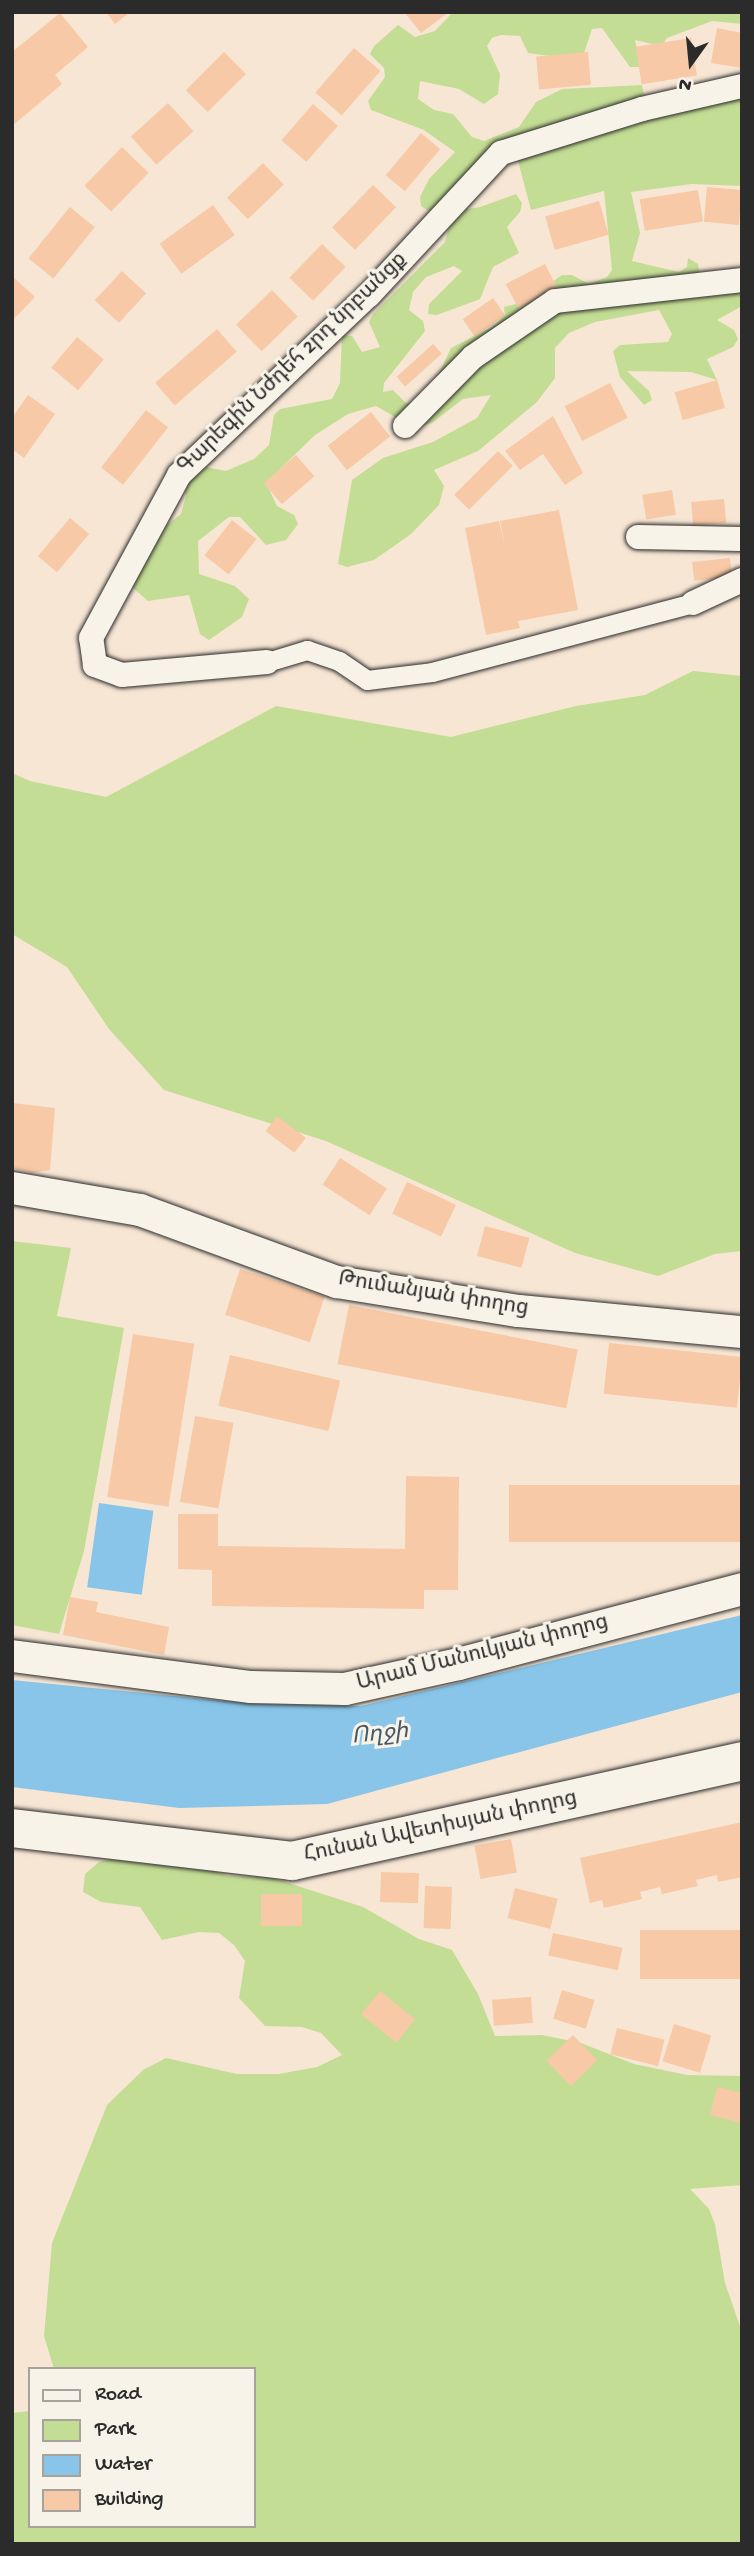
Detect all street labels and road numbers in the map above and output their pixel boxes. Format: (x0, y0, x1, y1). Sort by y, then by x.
street label: Գարեգին Նժդեհ 2րդ նրբանցք (174, 249, 414, 481)
street label: Թումանյան փողոց (336, 1269, 530, 1323)
street label: Արամ Մանուկյան փողոց (355, 1612, 611, 1698)
street label: Հունան Ավետիսյան փողոց (302, 1788, 580, 1870)

